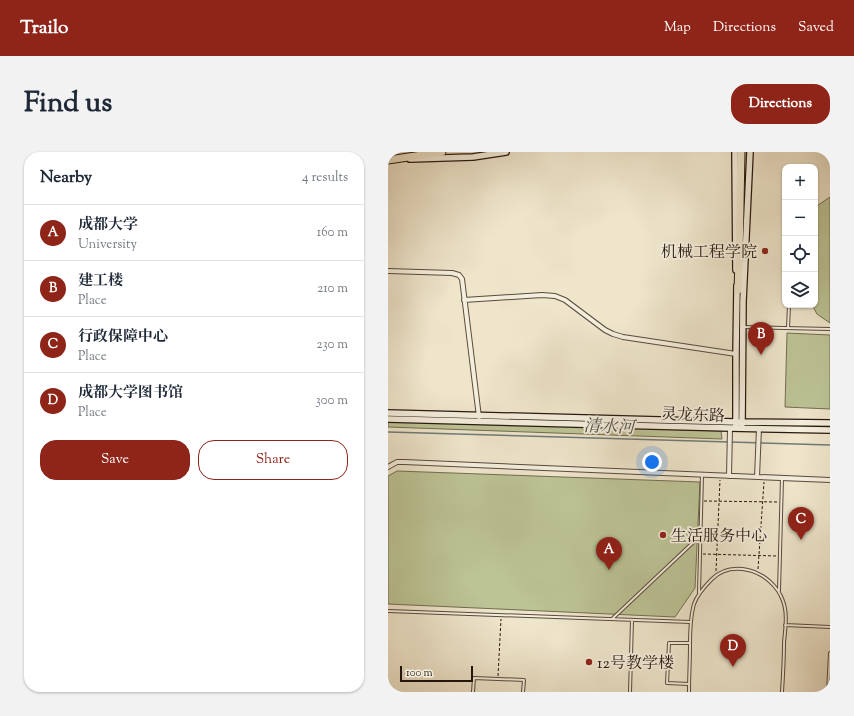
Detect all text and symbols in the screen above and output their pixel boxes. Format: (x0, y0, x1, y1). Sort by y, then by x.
text: Trailo (20, 15, 68, 42)
text: Map (664, 18, 691, 38)
text: Directions (713, 18, 776, 38)
text: Saved (798, 18, 834, 38)
text: Find us (24, 84, 112, 124)
button: Directions (731, 84, 830, 124)
map controls (782, 164, 818, 308)
button: + (782, 164, 818, 200)
text: Nearby (40, 166, 92, 190)
text: 4 results (302, 169, 348, 187)
button: − (782, 200, 818, 236)
text: 成都大学 (78, 215, 138, 236)
text: A (48, 224, 58, 242)
text: 160 m (317, 224, 348, 242)
text: University (78, 236, 137, 254)
button: locate (782, 236, 818, 272)
place label: 机械工程学院 (661, 242, 757, 265)
marker: 机械工程学院 (760, 246, 770, 256)
text: 建工楼 (78, 271, 123, 292)
button: layers (782, 272, 818, 308)
text: B (49, 280, 57, 298)
text: 210 m (317, 280, 348, 298)
text: Place (78, 292, 107, 310)
pin: B (748, 322, 774, 355)
text: 行政保障中心 (78, 327, 168, 348)
text: C (48, 336, 58, 354)
text: 230 m (316, 336, 348, 354)
text: Place (78, 348, 107, 366)
text: 成都大学图书馆 (78, 383, 183, 404)
text: D (48, 392, 58, 410)
text: 300 m (316, 392, 348, 410)
text: Place (78, 404, 107, 422)
street label: 灵龙东路 (661, 404, 725, 429)
water label: 清水河 (583, 415, 638, 441)
button: Save (40, 440, 190, 480)
button: Share (198, 440, 348, 480)
your location (642, 452, 662, 472)
pin: C (788, 507, 814, 540)
place label: 生活服务中心 (671, 526, 767, 549)
marker: 生活服务中心 (658, 530, 668, 540)
pin: A (596, 537, 622, 570)
pin: D (720, 634, 746, 667)
place label: 12号教学楼 (597, 653, 674, 676)
marker: 12号教学楼 (584, 657, 594, 667)
scale bar (400, 664, 473, 683)
text: 100 m (406, 665, 433, 681)

